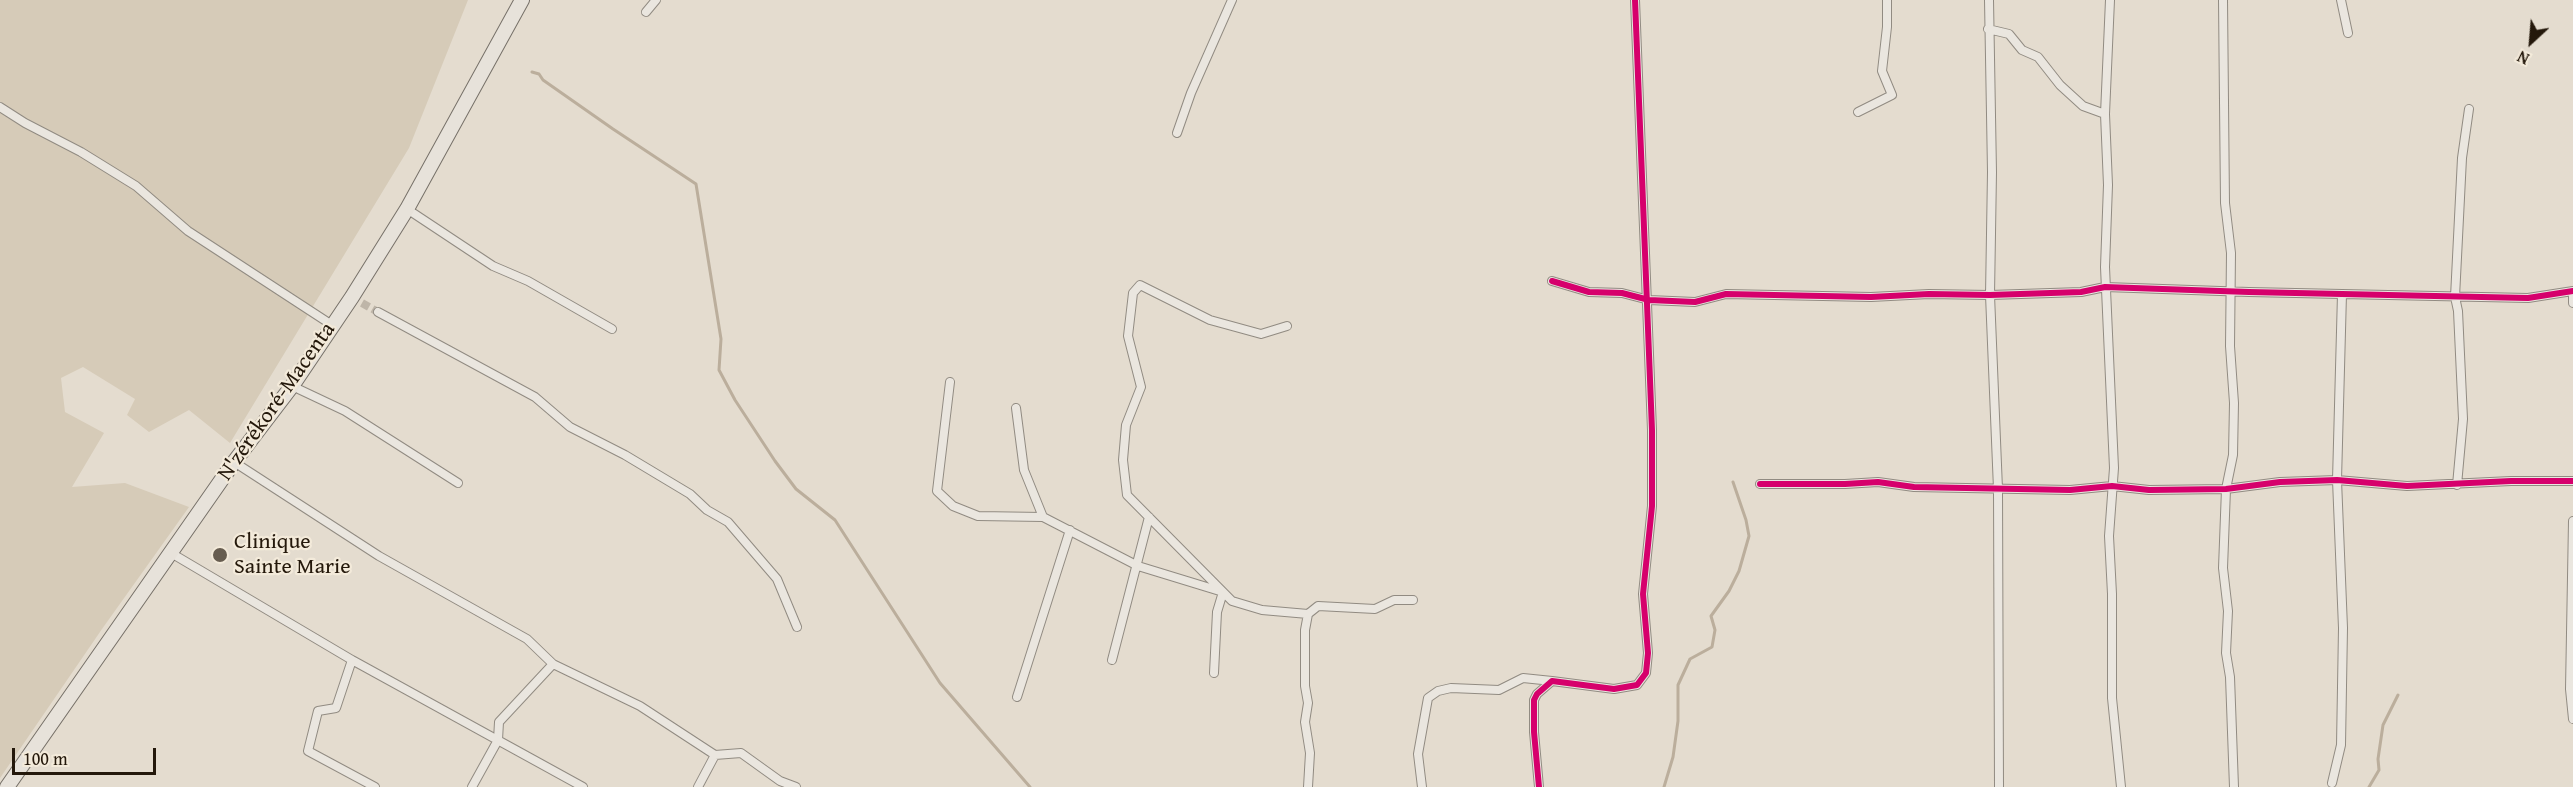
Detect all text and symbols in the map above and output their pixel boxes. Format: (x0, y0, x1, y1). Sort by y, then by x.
north arrow (2501, 12, 2561, 72)
text: N (2513, 45, 2533, 71)
street label: N'zérékoré-Macenta (212, 318, 342, 486)
place label: Clinique Sainte Marie (234, 529, 351, 580)
marker: Clinique Sainte Marie (211, 546, 229, 564)
scale bar (15, 736, 159, 774)
text: 100 m (23, 745, 68, 772)

